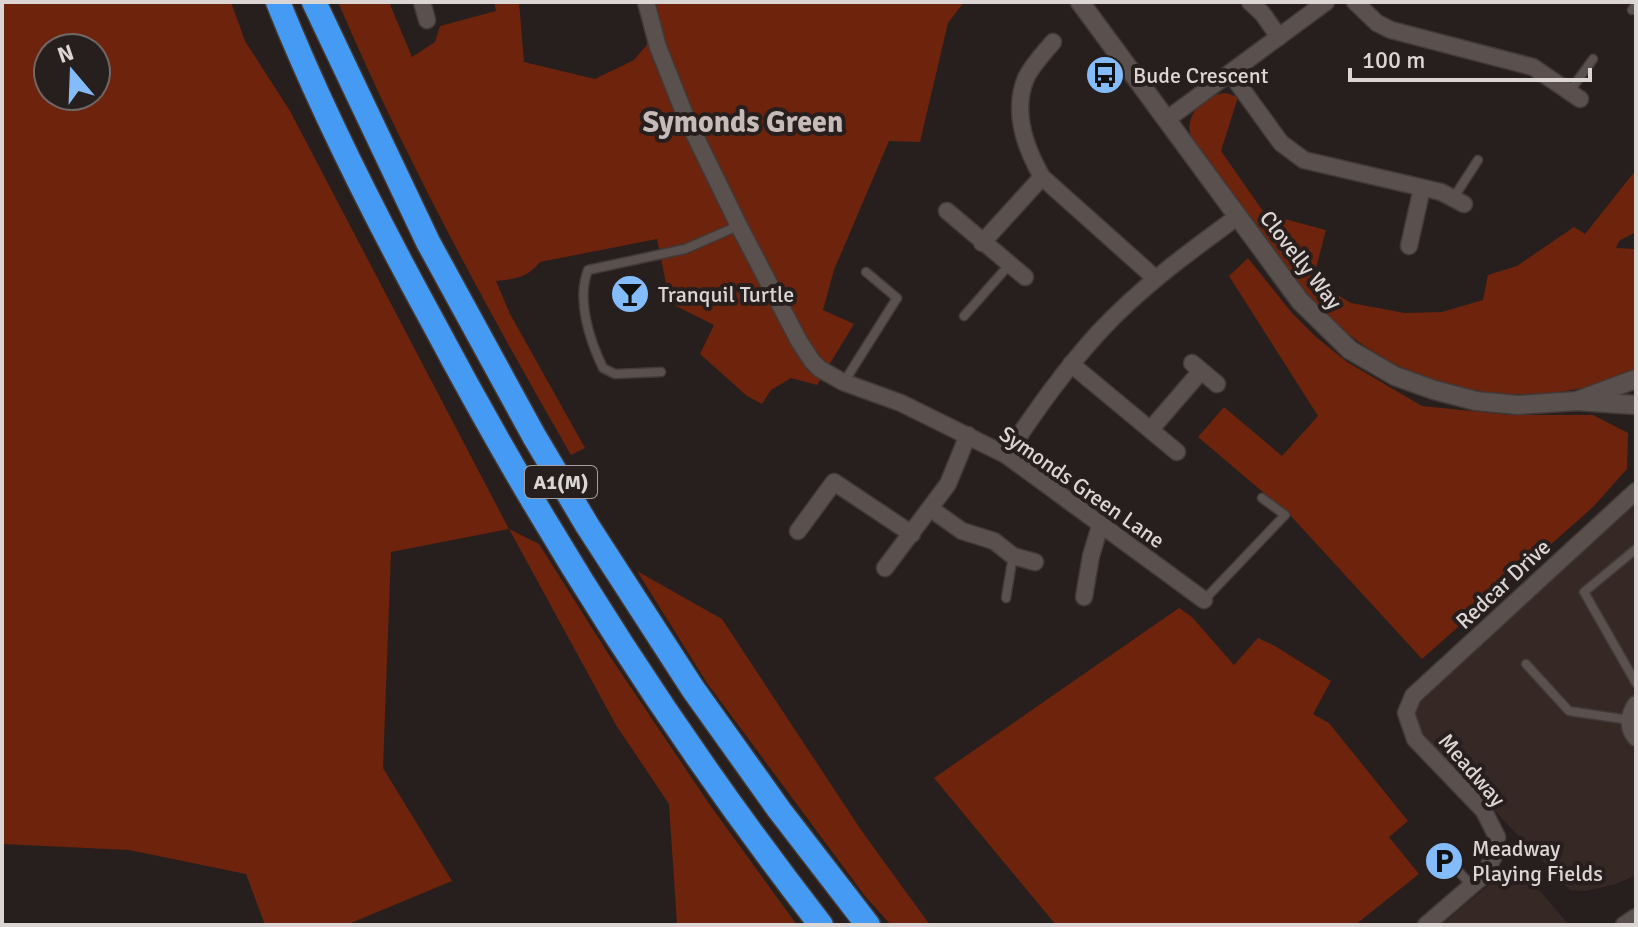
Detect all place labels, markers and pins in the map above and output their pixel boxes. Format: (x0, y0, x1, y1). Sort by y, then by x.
bus stop icon: Bude Crescent (1084, 54, 1126, 96)
place label: Bude Crescent (1133, 62, 1269, 89)
bar icon: Tranquil Turtle (609, 273, 651, 315)
place label: Tranquil Turtle (658, 281, 794, 308)
place label: Meadway Playing Fields (1472, 835, 1603, 887)
parking icon: Meadway Playing Fields (1423, 840, 1465, 882)

